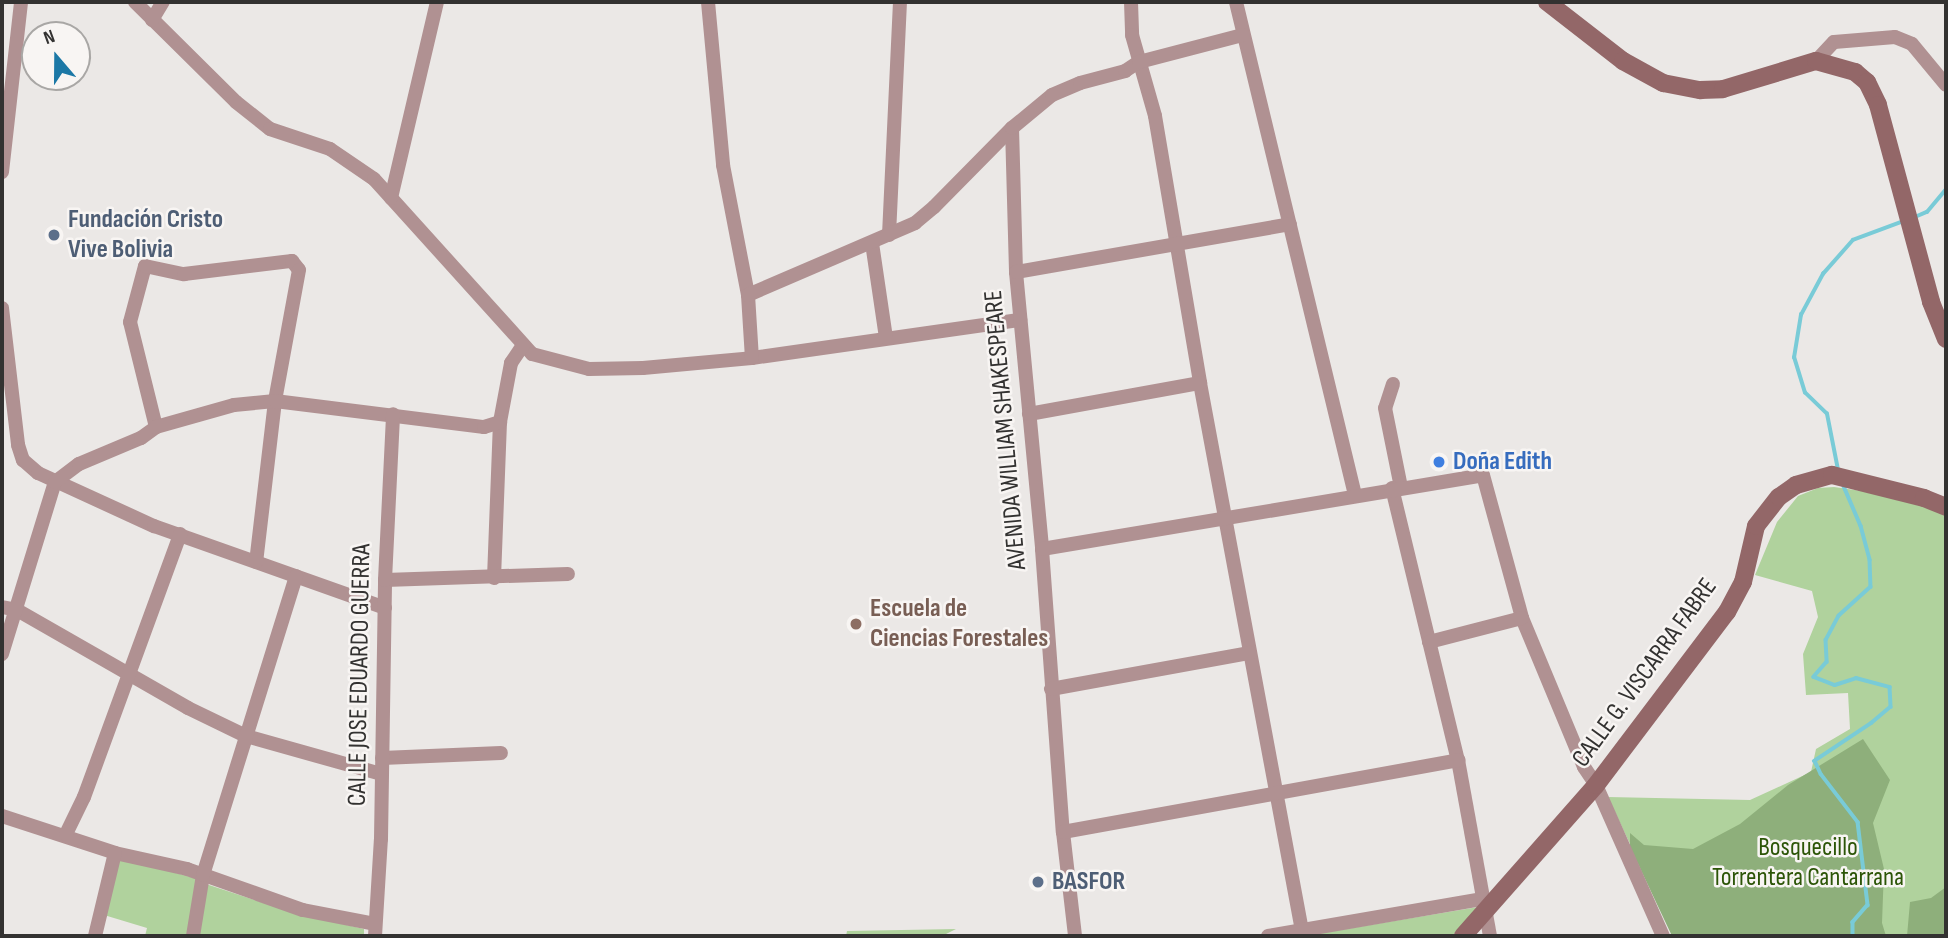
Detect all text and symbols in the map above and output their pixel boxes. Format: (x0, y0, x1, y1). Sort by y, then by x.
north arrow (21, 21, 91, 91)
text: N (41, 25, 58, 50)
place label: Fundación Cristo Vive Bolivia (68, 204, 223, 266)
marker: Fundación Cristo Vive Bolivia (46, 227, 62, 243)
street label: AVENIDA WILLIAM SHAKESPEARE (978, 289, 1034, 571)
place label: Doña Edith (1453, 446, 1552, 478)
marker: Doña Edith (1431, 454, 1447, 470)
street label: CALLE JOSE EDUARDO GUERRA (342, 544, 378, 806)
street label: CALLE G. VISCARRA FABRE (1566, 572, 1724, 774)
place label: Escuela de Ciencias Forestales (870, 593, 1048, 654)
marker: Escuela de Ciencias Forestales (848, 616, 864, 632)
park label: Bosquecillo Torrentera Cantarrana (1712, 832, 1904, 894)
place label: BASFOR (1052, 866, 1125, 898)
marker: BASFOR (1030, 874, 1046, 890)

